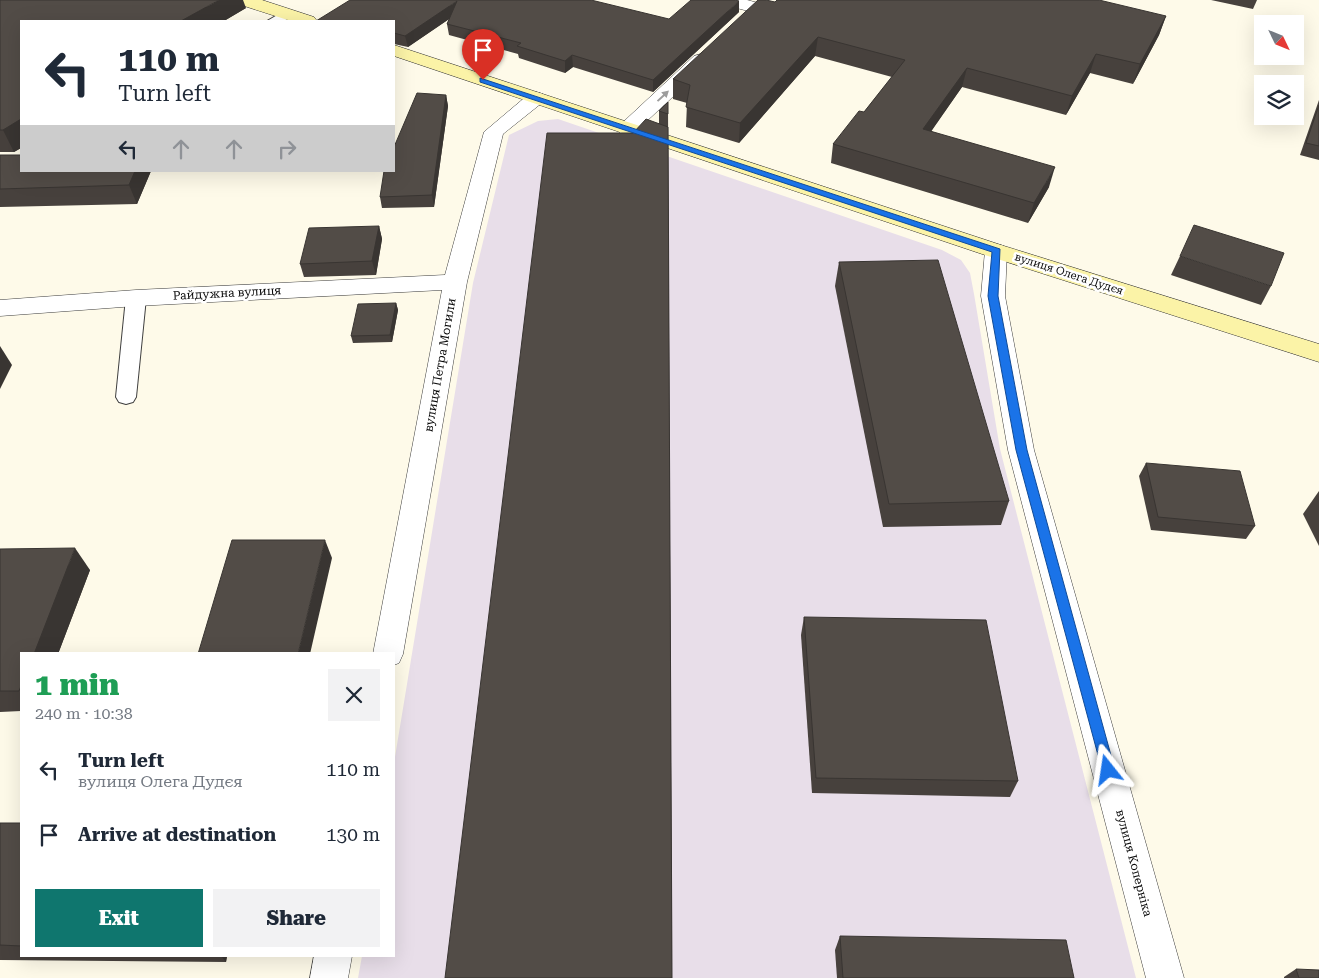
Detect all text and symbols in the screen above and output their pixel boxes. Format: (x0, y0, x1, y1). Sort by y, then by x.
north arrow (1254, 15, 1304, 65)
map controls (1254, 15, 1304, 125)
pin (462, 29, 504, 80)
icon: arrive (469, 36, 497, 64)
text: 110 m (118, 39, 219, 80)
icon: left (35, 40, 100, 105)
button: layers (1254, 75, 1304, 125)
text: Turn left (118, 81, 211, 106)
one-way arrow (656, 90, 668, 102)
icon: left (114, 135, 142, 163)
icon: ahead (167, 135, 195, 163)
icon: ahead (220, 135, 248, 163)
icon: right (273, 135, 301, 163)
street label: вулиця Олега Дудєя (1013, 250, 1125, 298)
street label: Райдужна вулиця (172, 283, 282, 303)
street label: вулиця Петра Могили (421, 297, 459, 433)
text: 1 min (35, 667, 119, 702)
button: close (328, 669, 380, 721)
text: 240 m · 10:38 (35, 704, 133, 723)
position arrow (1081, 743, 1133, 795)
text: Turn left (78, 749, 164, 772)
icon: left (35, 756, 63, 784)
text: 110 m (326, 758, 380, 781)
text: вулиця Олега Дудєя (78, 772, 243, 791)
street label: вулиця Коперніка (1113, 808, 1155, 918)
icon: arrive (35, 821, 63, 849)
text: Arrive at destination (78, 823, 276, 846)
text: 130 m (326, 823, 380, 846)
button: Exit (35, 889, 203, 947)
button: Share (213, 889, 380, 947)

